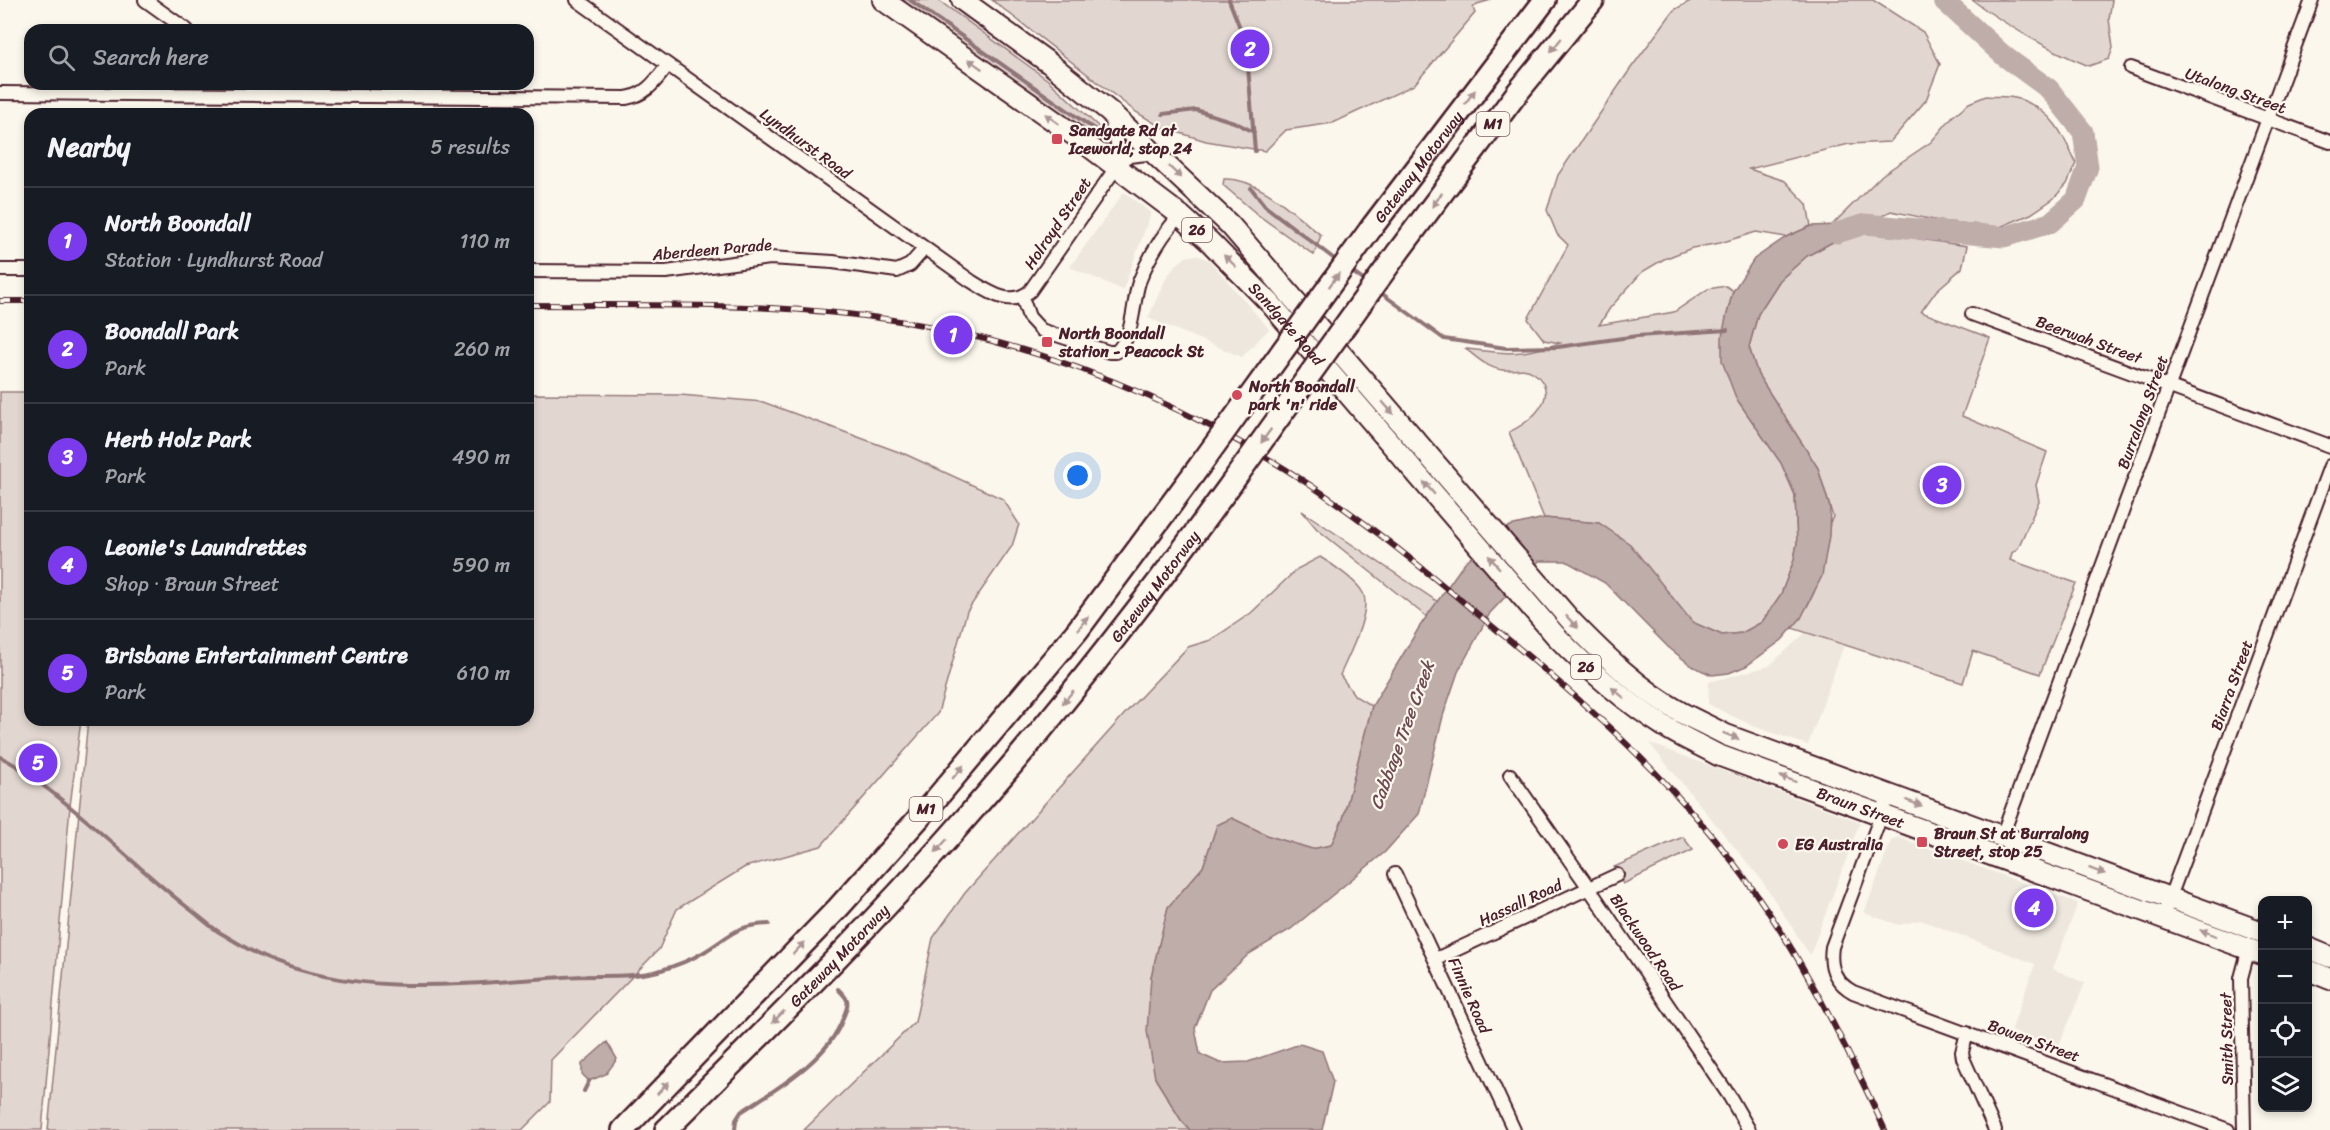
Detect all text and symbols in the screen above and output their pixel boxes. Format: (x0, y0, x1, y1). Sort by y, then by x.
search box (24, 24, 534, 90)
pin: 2 (1230, 26, 1270, 72)
one-way arrow (1550, 37, 1563, 52)
text: Search here (93, 38, 209, 77)
icon: search (45, 41, 78, 74)
one-way arrow (967, 58, 983, 70)
street label: Utalong Street (2181, 59, 2291, 122)
one-way arrow (1464, 89, 1476, 105)
street label: Lyndhurst Road (753, 100, 859, 188)
street label: Gateway Motorway (1366, 104, 1471, 229)
road number: M1 (1476, 112, 1510, 136)
one-way arrow (1045, 113, 1061, 125)
place label: Sandgate Rd at Iceworld, stop 24 (1068, 116, 1192, 163)
text: Nearby (48, 124, 130, 170)
text: 5 results (431, 130, 510, 165)
marker: Sandgate Rd at Iceworld, stop 24 (1050, 132, 1064, 146)
one-way arrow (1168, 164, 1182, 178)
street label: Holroyd Street (1016, 171, 1099, 276)
one-way arrow (1431, 191, 1443, 207)
text: North Boondall (105, 204, 251, 243)
road number: 26 (1182, 218, 1212, 242)
text: 1 (63, 224, 72, 259)
text: 110 m (460, 224, 510, 259)
street label: Aberdeen Parade (650, 230, 773, 269)
text: Station · Lyndhurst Road (105, 243, 322, 278)
one-way arrow (1223, 255, 1237, 269)
one-way arrow (1328, 273, 1340, 289)
street label: Sandgate Road (1241, 275, 1333, 374)
street label: Beerwah Street (2032, 307, 2147, 372)
text: Boondall Park (105, 312, 239, 351)
pin: 1 (934, 312, 972, 358)
place label: North Boondall station - Peacock St (1058, 319, 1204, 366)
text: 2 (62, 332, 73, 367)
text: 260 m (454, 332, 510, 367)
marker: North Boondall station - Peacock St (1040, 335, 1054, 349)
text: Park (105, 351, 146, 386)
street label: Burralong Street (2108, 351, 2177, 473)
place label: North Boondall park 'n' ride (1248, 372, 1356, 419)
marker: North Boondall park 'n' ride (1230, 388, 1244, 402)
one-way arrow (1381, 400, 1394, 415)
text: Herb Holz Park (105, 420, 252, 459)
one-way arrow (1260, 428, 1272, 444)
text: 3 (62, 440, 73, 475)
text: 490 m (452, 440, 510, 475)
text: Park (105, 459, 146, 494)
your location (1063, 461, 1092, 490)
pin: 3 (1922, 462, 1962, 508)
one-way arrow (1423, 480, 1436, 496)
street label: Gateway Motorway (1103, 523, 1208, 649)
text: Leonie's Laundrettes (105, 528, 306, 567)
text: 4 (61, 548, 74, 583)
text: 590 m (452, 548, 510, 583)
one-way arrow (1487, 554, 1500, 570)
text: Shop · Braun Street (105, 567, 280, 602)
one-way arrow (1565, 614, 1579, 629)
one-way arrow (1077, 615, 1089, 631)
text: Brisbane Entertainment Centre (105, 636, 408, 675)
street label: Biarra Street (2202, 636, 2261, 734)
water label: Cabbage Tree Creek (1360, 655, 1444, 814)
road number: 26 (1571, 655, 1601, 679)
text: 5 (61, 656, 74, 691)
text: 610 m (457, 656, 510, 691)
text: Park (105, 675, 146, 710)
one-way arrow (1610, 687, 1626, 700)
one-way arrow (1062, 689, 1075, 704)
one-way arrow (1722, 732, 1740, 741)
pin: 5 (18, 740, 57, 786)
one-way arrow (951, 765, 964, 780)
one-way arrow (1779, 774, 1797, 784)
street label: Braun Street (1813, 778, 1909, 837)
road number: M1 (910, 797, 942, 821)
one-way arrow (1905, 799, 1923, 809)
place label: Braun St at Burralong Street, stop 25 (1933, 819, 2089, 866)
place label: EG Australia (1795, 830, 1883, 859)
marker: Braun St at Burralong Street, stop 25 (1915, 835, 1929, 849)
marker: EG Australia (1776, 837, 1790, 851)
one-way arrow (934, 838, 948, 853)
one-way arrow (2088, 866, 2106, 876)
street label: Hassall Road (1474, 870, 1568, 935)
pin: 4 (2014, 886, 2054, 930)
street label: Blackwood Road (1602, 887, 1690, 999)
street label: Gateway Motorway (782, 896, 897, 1014)
map controls (2258, 896, 2312, 1112)
button: + (2258, 896, 2312, 950)
one-way arrow (2199, 928, 2217, 937)
one-way arrow (792, 941, 806, 956)
button: − (2258, 950, 2312, 1004)
street label: Finnie Road (1440, 952, 1500, 1040)
street label: Smith Street (2211, 992, 2242, 1086)
button: locate (2258, 1004, 2312, 1058)
one-way arrow (771, 1010, 785, 1025)
street label: Bowen Street (1984, 1010, 2084, 1071)
button: layers (2258, 1058, 2312, 1112)
one-way arrow (656, 1081, 670, 1095)

